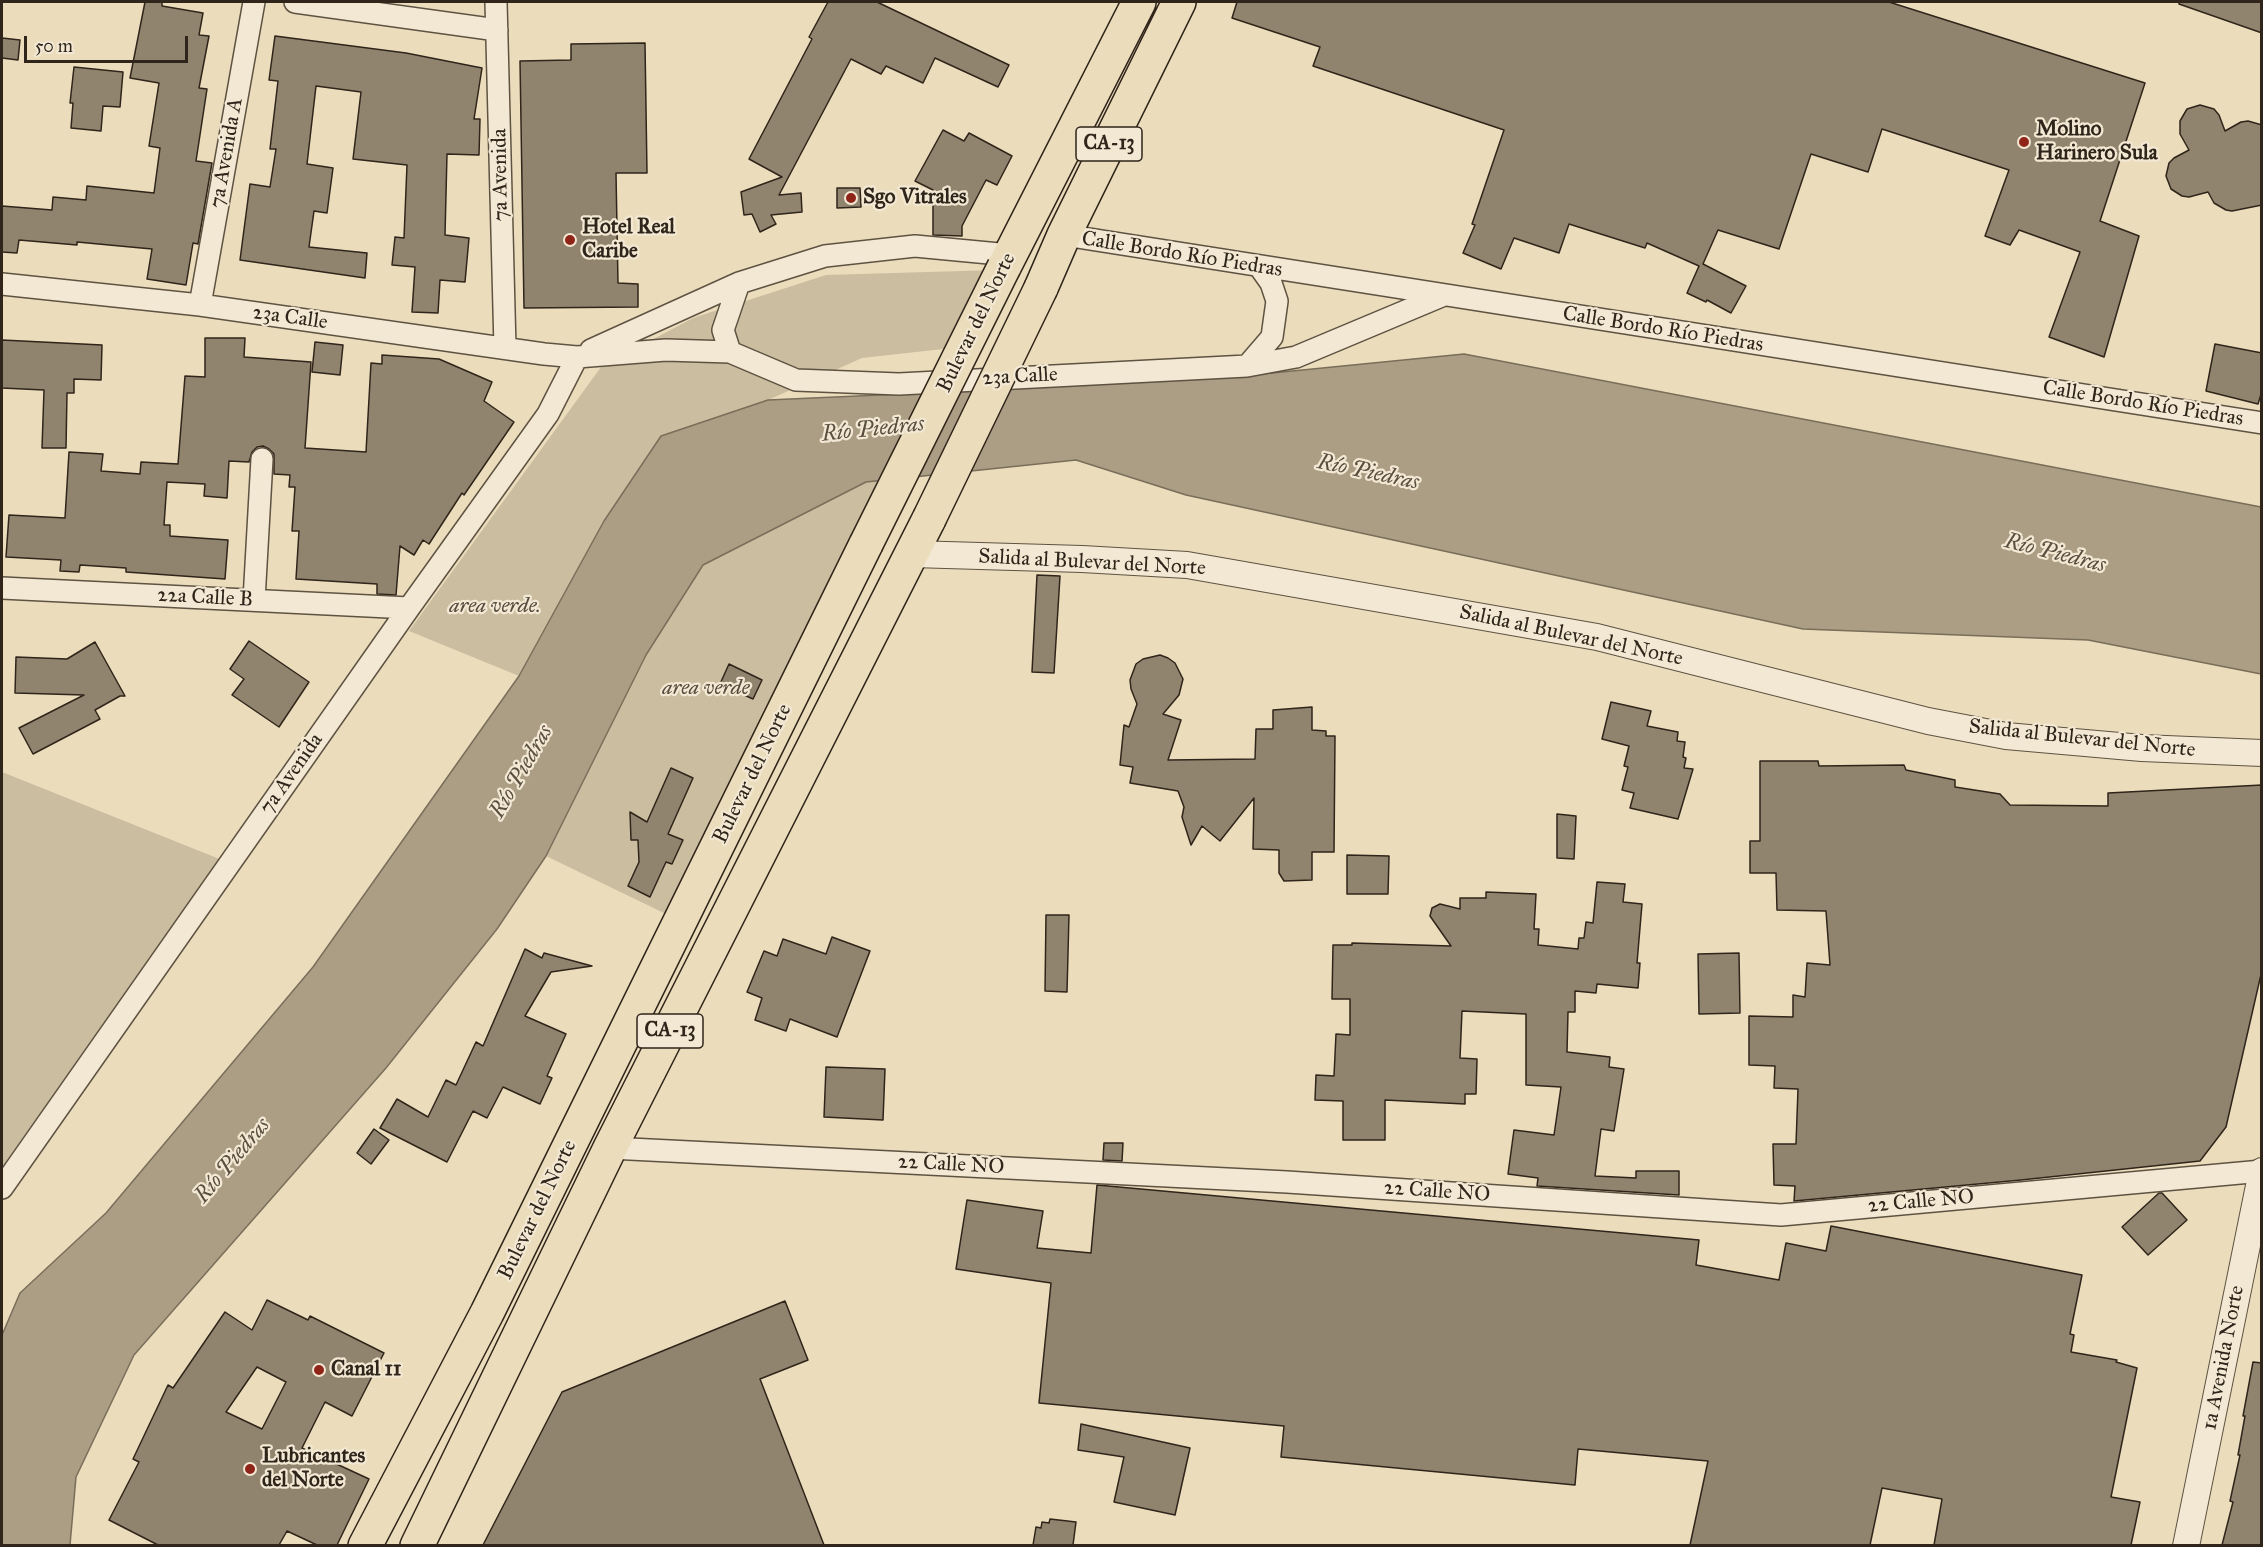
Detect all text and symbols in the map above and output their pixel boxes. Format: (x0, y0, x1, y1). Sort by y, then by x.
scale bar (27, 24, 190, 62)
text: 50 m (35, 35, 73, 57)
street label: 7a Avenida A (205, 96, 249, 210)
place label: Molino Harinero Sula (2036, 117, 2158, 167)
road number: CA-13 (1076, 127, 1142, 161)
street label: 7a Avenida (488, 128, 514, 222)
marker: Molino Harinero Sula (2017, 135, 2031, 149)
place label: Sgo Vitrales (863, 185, 967, 211)
marker: Sgo Vitrales (844, 191, 858, 205)
place label: Hotel Real Caribe (582, 215, 675, 265)
street label: Calle Bordo Río Piedras (1080, 227, 1284, 283)
marker: Hotel Real Caribe (563, 233, 577, 247)
street label: Bulevar del Norte (932, 249, 1022, 397)
street label: 23a Calle (251, 300, 329, 336)
street label: Calle Bordo Río Piedras (1561, 302, 1765, 358)
street label: 23a Calle (982, 362, 1058, 392)
street label: Calle Bordo Río Piedras (2041, 376, 2245, 432)
water label: Río Piedras (820, 411, 926, 449)
water label: Río Piedras (1315, 449, 1421, 497)
water label: Río Piedras (2002, 529, 2108, 579)
street label: Salida al Bulevar del Norte (978, 544, 1206, 582)
street label: 22a Calle B (157, 583, 253, 613)
park label: area verde. (449, 594, 541, 620)
street label: Salida al Bulevar del Norte (1457, 600, 1685, 672)
park label: area verde (662, 676, 750, 702)
street label: Bulevar del Norte (708, 700, 798, 848)
street label: Salida al Bulevar del Norte (1967, 715, 2197, 763)
water label: Río Piedras (485, 721, 559, 823)
street label: 7a Avenida (255, 729, 329, 819)
road number: CA-13 (637, 1014, 703, 1048)
water label: Río Piedras (190, 1113, 276, 1209)
street label: Bulevar del Norte (493, 1136, 583, 1284)
street label: 22 Calle NO (897, 1150, 1005, 1180)
street label: 22 Calle NO (1383, 1176, 1491, 1208)
street label: 22 Calle NO (1867, 1185, 1975, 1219)
street label: 1a Avenida Norte (2198, 1284, 2250, 1432)
place label: Canal 11 (331, 1357, 401, 1383)
marker: Canal 11 (312, 1363, 326, 1377)
place label: Lubricantes del Norte (262, 1444, 365, 1494)
marker: Lubricantes del Norte (243, 1462, 257, 1476)

